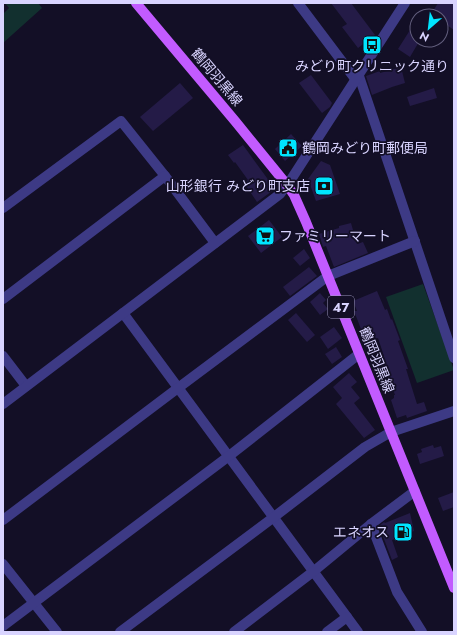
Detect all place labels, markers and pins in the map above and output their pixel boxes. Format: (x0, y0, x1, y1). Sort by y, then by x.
bus stop icon: みどり町クリニック通り (361, 34, 383, 56)
place label: みどり町クリニック通り (295, 56, 449, 76)
public building icon: 鶴岡みどり町郵便局 (277, 137, 299, 159)
place label: 鶴岡みどり町郵便局 (302, 138, 428, 158)
bank icon: 山形銀行 みどり町支店 (313, 175, 335, 197)
place label: 山形銀行 みどり町支店 (166, 176, 310, 196)
supermarket icon: ファミリーマート (254, 225, 276, 247)
place label: ファミリーマート (279, 226, 391, 246)
fuel station icon: エネオス (392, 521, 414, 543)
place label: エネオス (333, 522, 389, 542)

